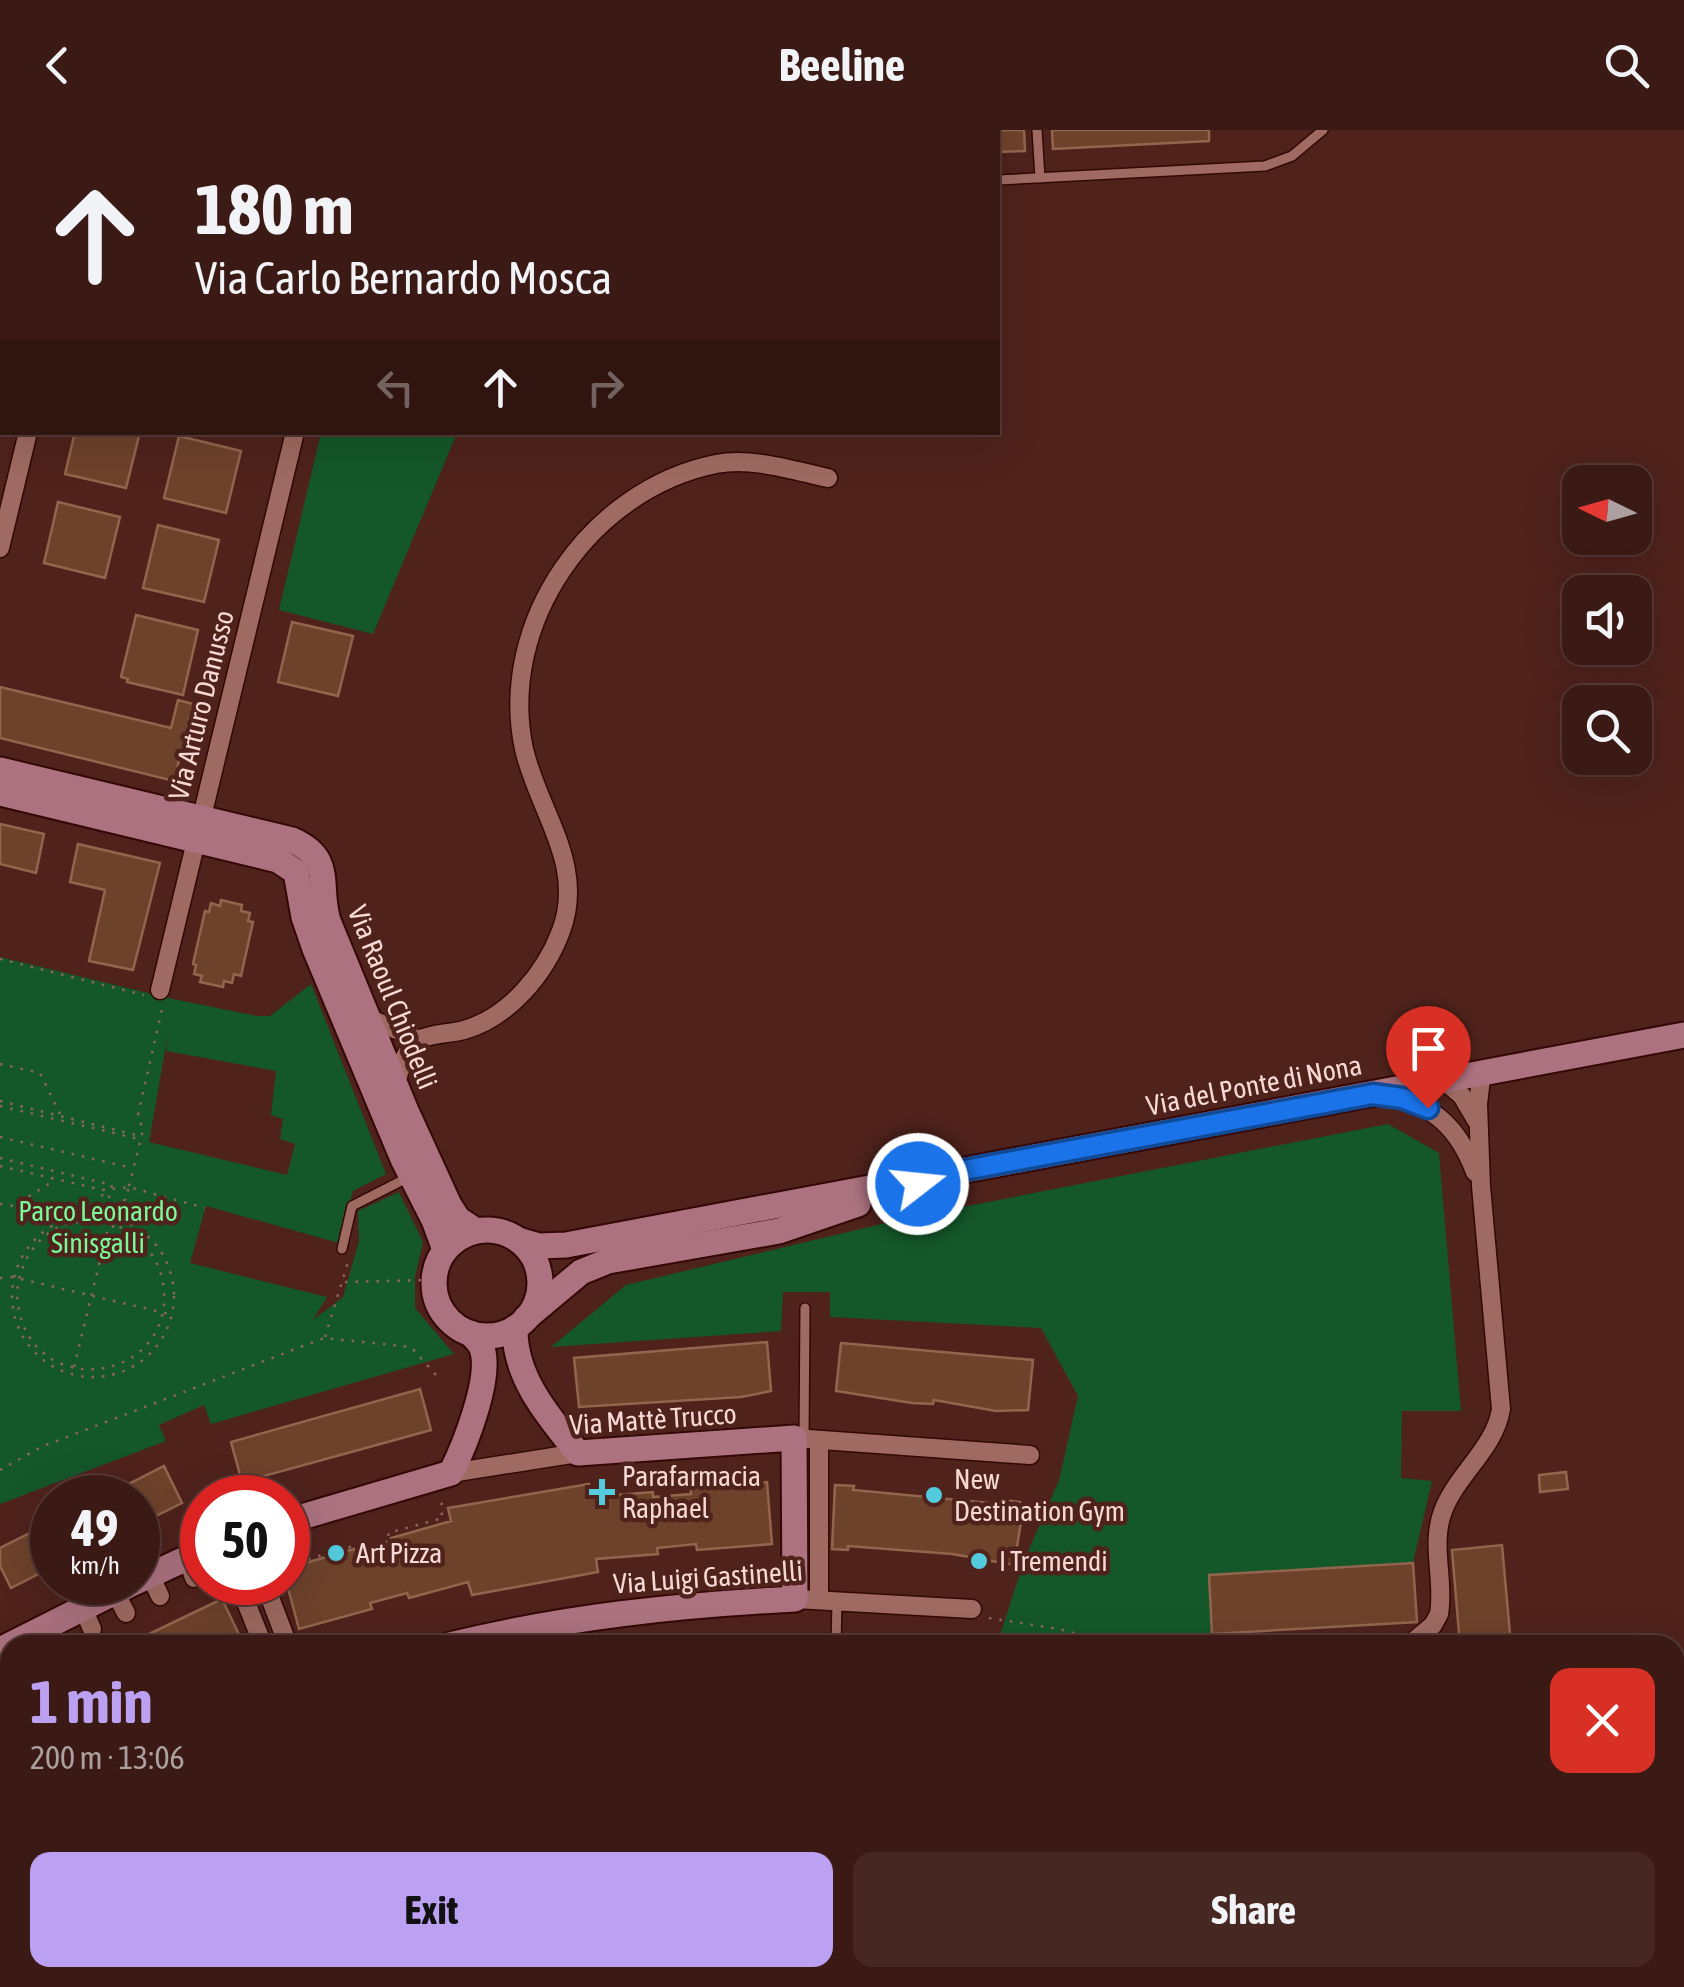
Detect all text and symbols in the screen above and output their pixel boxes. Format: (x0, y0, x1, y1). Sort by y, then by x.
icon: back (30, 38, 85, 93)
icon: search (1599, 38, 1654, 93)
text: Beeline (779, 39, 905, 91)
text: 180 m (195, 169, 354, 249)
icon: ahead (30, 170, 160, 300)
text: Via Carlo Bernardo Mosca (195, 252, 612, 304)
icon: left (368, 360, 423, 415)
icon: ahead (473, 360, 528, 415)
icon: right (578, 360, 633, 415)
north arrow (1562, 465, 1652, 555)
map controls (1562, 465, 1652, 775)
button: sound (1562, 575, 1652, 665)
street label: Via Arturo Danusso (162, 607, 240, 803)
button: search (1562, 685, 1652, 775)
street label: Via Raoul Chiodelli (342, 901, 444, 1093)
pin (1386, 1006, 1471, 1109)
icon: arrive (1401, 1021, 1456, 1076)
street label: Via del Ponte di Nona (1144, 1048, 1364, 1122)
position arrow (866, 1132, 970, 1236)
park label: Parco Leonardo Sinisgalli (18, 1195, 178, 1259)
street label: Via Mattè Trucco (568, 1397, 738, 1441)
place label: Parafarmacia Raphael (622, 1460, 761, 1524)
place label: New Destination Gym (954, 1463, 1125, 1527)
speed limit sign: 50 (180, 1475, 310, 1605)
marker: Parafarmacia Raphael (591, 1481, 613, 1503)
marker: New Destination Gym (923, 1484, 945, 1506)
text: 49 (71, 1499, 118, 1557)
place label: Art Pizza (356, 1537, 442, 1569)
marker: Art Pizza (325, 1542, 347, 1564)
place label: I Tremendi (999, 1545, 1108, 1577)
marker: I Tremendi (968, 1550, 990, 1572)
text: km/h (70, 1551, 120, 1579)
street label: Via Luigi Gastinelli (612, 1554, 804, 1600)
text: 1 min (30, 1667, 153, 1736)
button: close (1550, 1668, 1655, 1773)
text: 200 m · 13:06 (30, 1739, 185, 1776)
button: Exit (30, 1852, 833, 1967)
button: Share (853, 1852, 1655, 1967)

